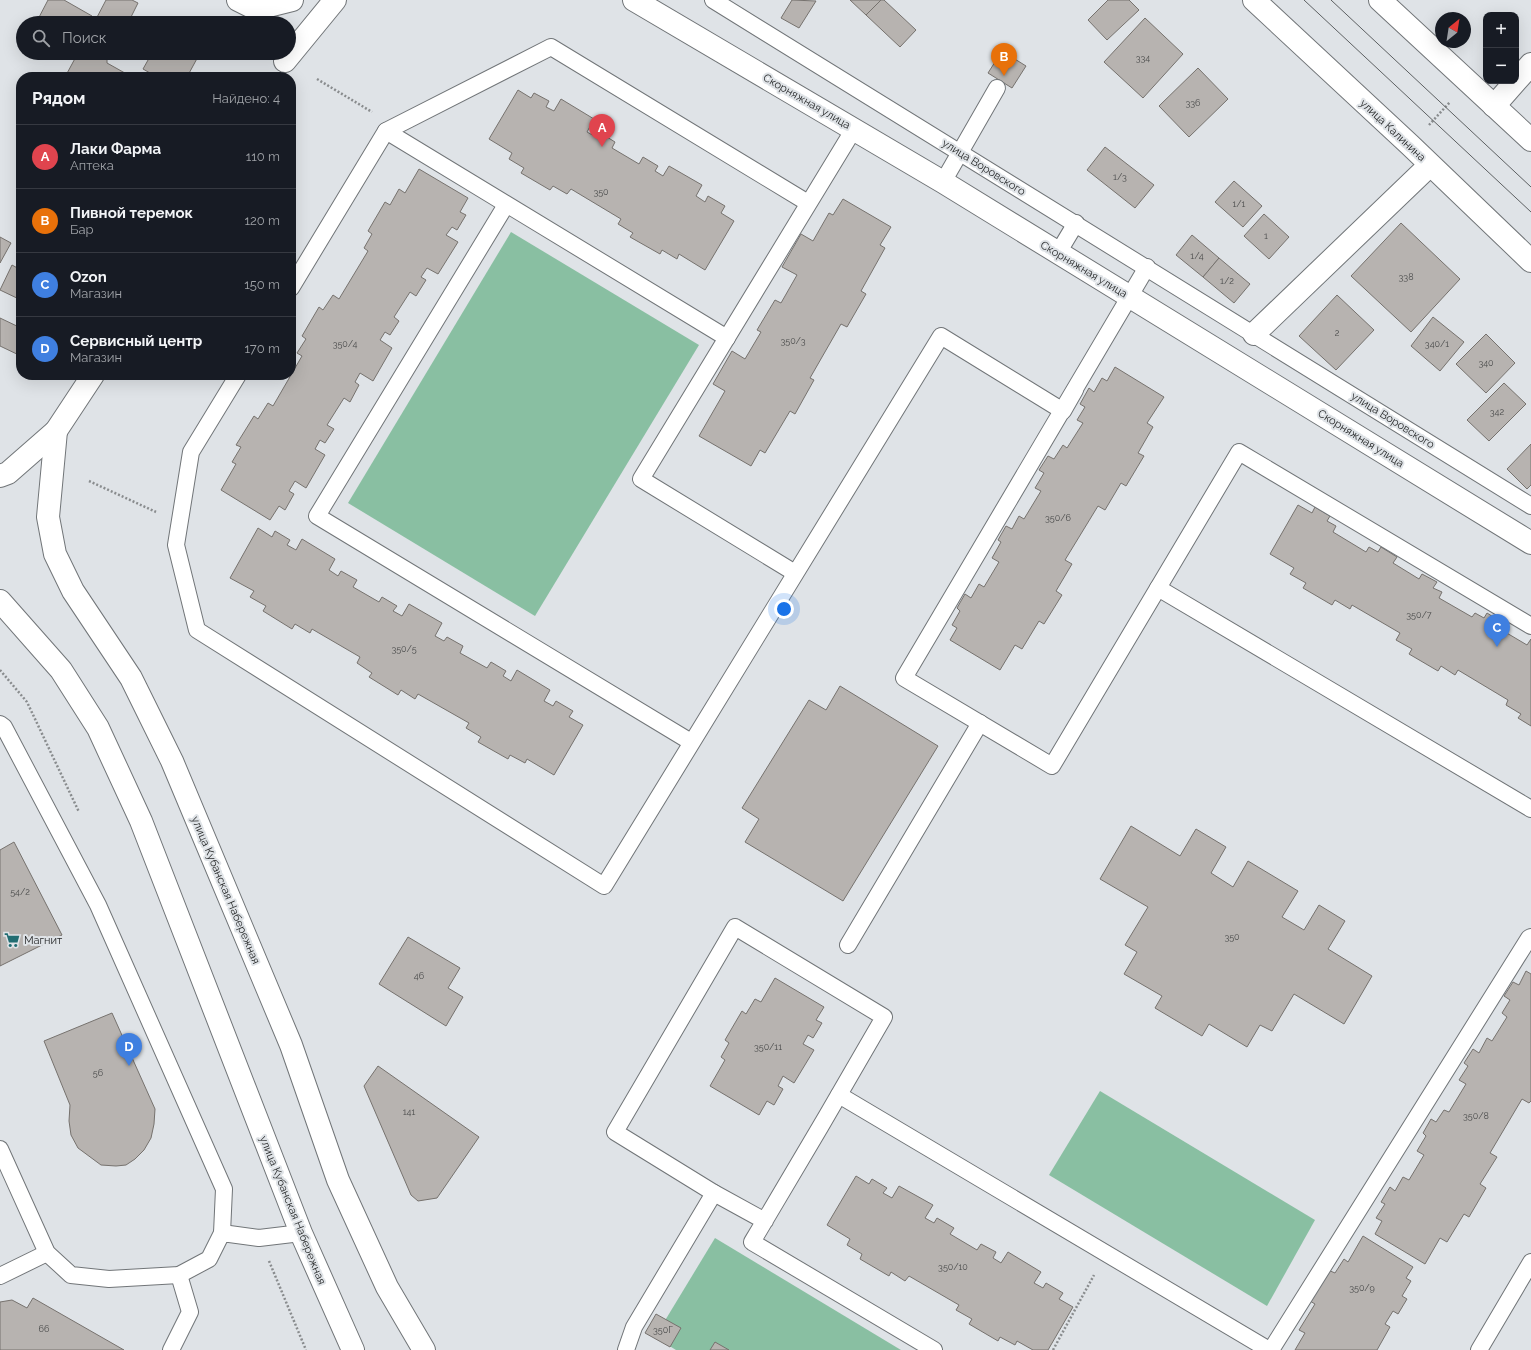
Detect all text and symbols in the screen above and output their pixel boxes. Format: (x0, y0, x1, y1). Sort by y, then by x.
north arrow (1435, 12, 1471, 48)
map controls (1483, 12, 1519, 84)
button: + (1483, 12, 1519, 48)
search box (16, 16, 296, 60)
icon: search (30, 27, 52, 49)
text: Поиск (62, 29, 107, 47)
pin: B (991, 43, 1017, 76)
button: − (1483, 48, 1519, 84)
house number: 334 (1136, 53, 1150, 63)
street label: Скорняжная улица (761, 71, 853, 132)
text: Рядом (32, 88, 85, 108)
text: Найдено: 4 (212, 91, 280, 106)
street label: улица Калинина (1357, 97, 1428, 164)
house number: 336 (1185, 98, 1201, 108)
pin: A (589, 114, 615, 147)
street label: улица Воровского (940, 136, 1028, 199)
text: Лаки Фарма (70, 140, 161, 158)
text: A (41, 149, 49, 164)
text: 110 m (246, 149, 280, 164)
text: Аптека (70, 158, 114, 173)
house number: 1/3 (1113, 172, 1127, 182)
house number: 350 (593, 187, 609, 197)
house number: 1/1 (1233, 199, 1246, 209)
text: Пивной теремок (70, 204, 193, 222)
text: B (41, 213, 49, 228)
text: 120 m (244, 213, 280, 228)
text: Бар (70, 222, 94, 237)
house number: 1 (1264, 231, 1268, 241)
street label: Скорняжная улица (1038, 238, 1129, 300)
house number: 1/4 (1190, 251, 1204, 261)
text: Ozon (70, 268, 107, 286)
house number: 338 (1399, 272, 1413, 282)
house number: 1/2 (1220, 276, 1234, 286)
text: C (41, 277, 49, 292)
text: 150 m (244, 277, 280, 292)
text: Магазин (70, 286, 122, 301)
house number: 2 (1335, 328, 1340, 338)
text: Сервисный центр (70, 332, 202, 350)
house number: 350/3 (780, 336, 806, 346)
house number: 350/4 (333, 339, 357, 349)
house number: 340/1 (1425, 339, 1449, 349)
text: D (40, 341, 50, 356)
text: 170 m (244, 341, 280, 356)
text: Магазин (70, 350, 122, 365)
house number: 340 (1478, 358, 1494, 368)
street label: улица Воровского (1349, 389, 1437, 452)
street label: Скорняжная улица (1315, 407, 1406, 470)
house number: 342 (1490, 407, 1505, 417)
house number: 350/6 (1045, 513, 1071, 523)
your location (774, 599, 794, 619)
house number: 350/7 (1406, 610, 1432, 620)
pin: C (1484, 614, 1510, 647)
house number: 350/5 (391, 644, 417, 654)
street label: улица Кубанская Набережная (188, 814, 263, 966)
house number: 54/2 (10, 887, 30, 897)
supermarket icon: Магнит (3, 931, 21, 949)
house number: 350 (1224, 932, 1240, 942)
place label: Магнит (24, 934, 63, 947)
house number: 46 (414, 971, 425, 981)
pin: D (116, 1033, 142, 1066)
house number: 350/11 (754, 1042, 782, 1052)
house number: 56 (93, 1068, 104, 1078)
house number: 141 (403, 1107, 415, 1117)
house number: 350/8 (1463, 1111, 1489, 1121)
street label: улица Кубанская Набережная (257, 1134, 328, 1286)
house number: 350/10 (938, 1262, 968, 1272)
house number: 350/9 (1349, 1283, 1375, 1293)
house number: 66 (39, 1324, 50, 1334)
house number: 350Г (653, 1325, 673, 1335)

